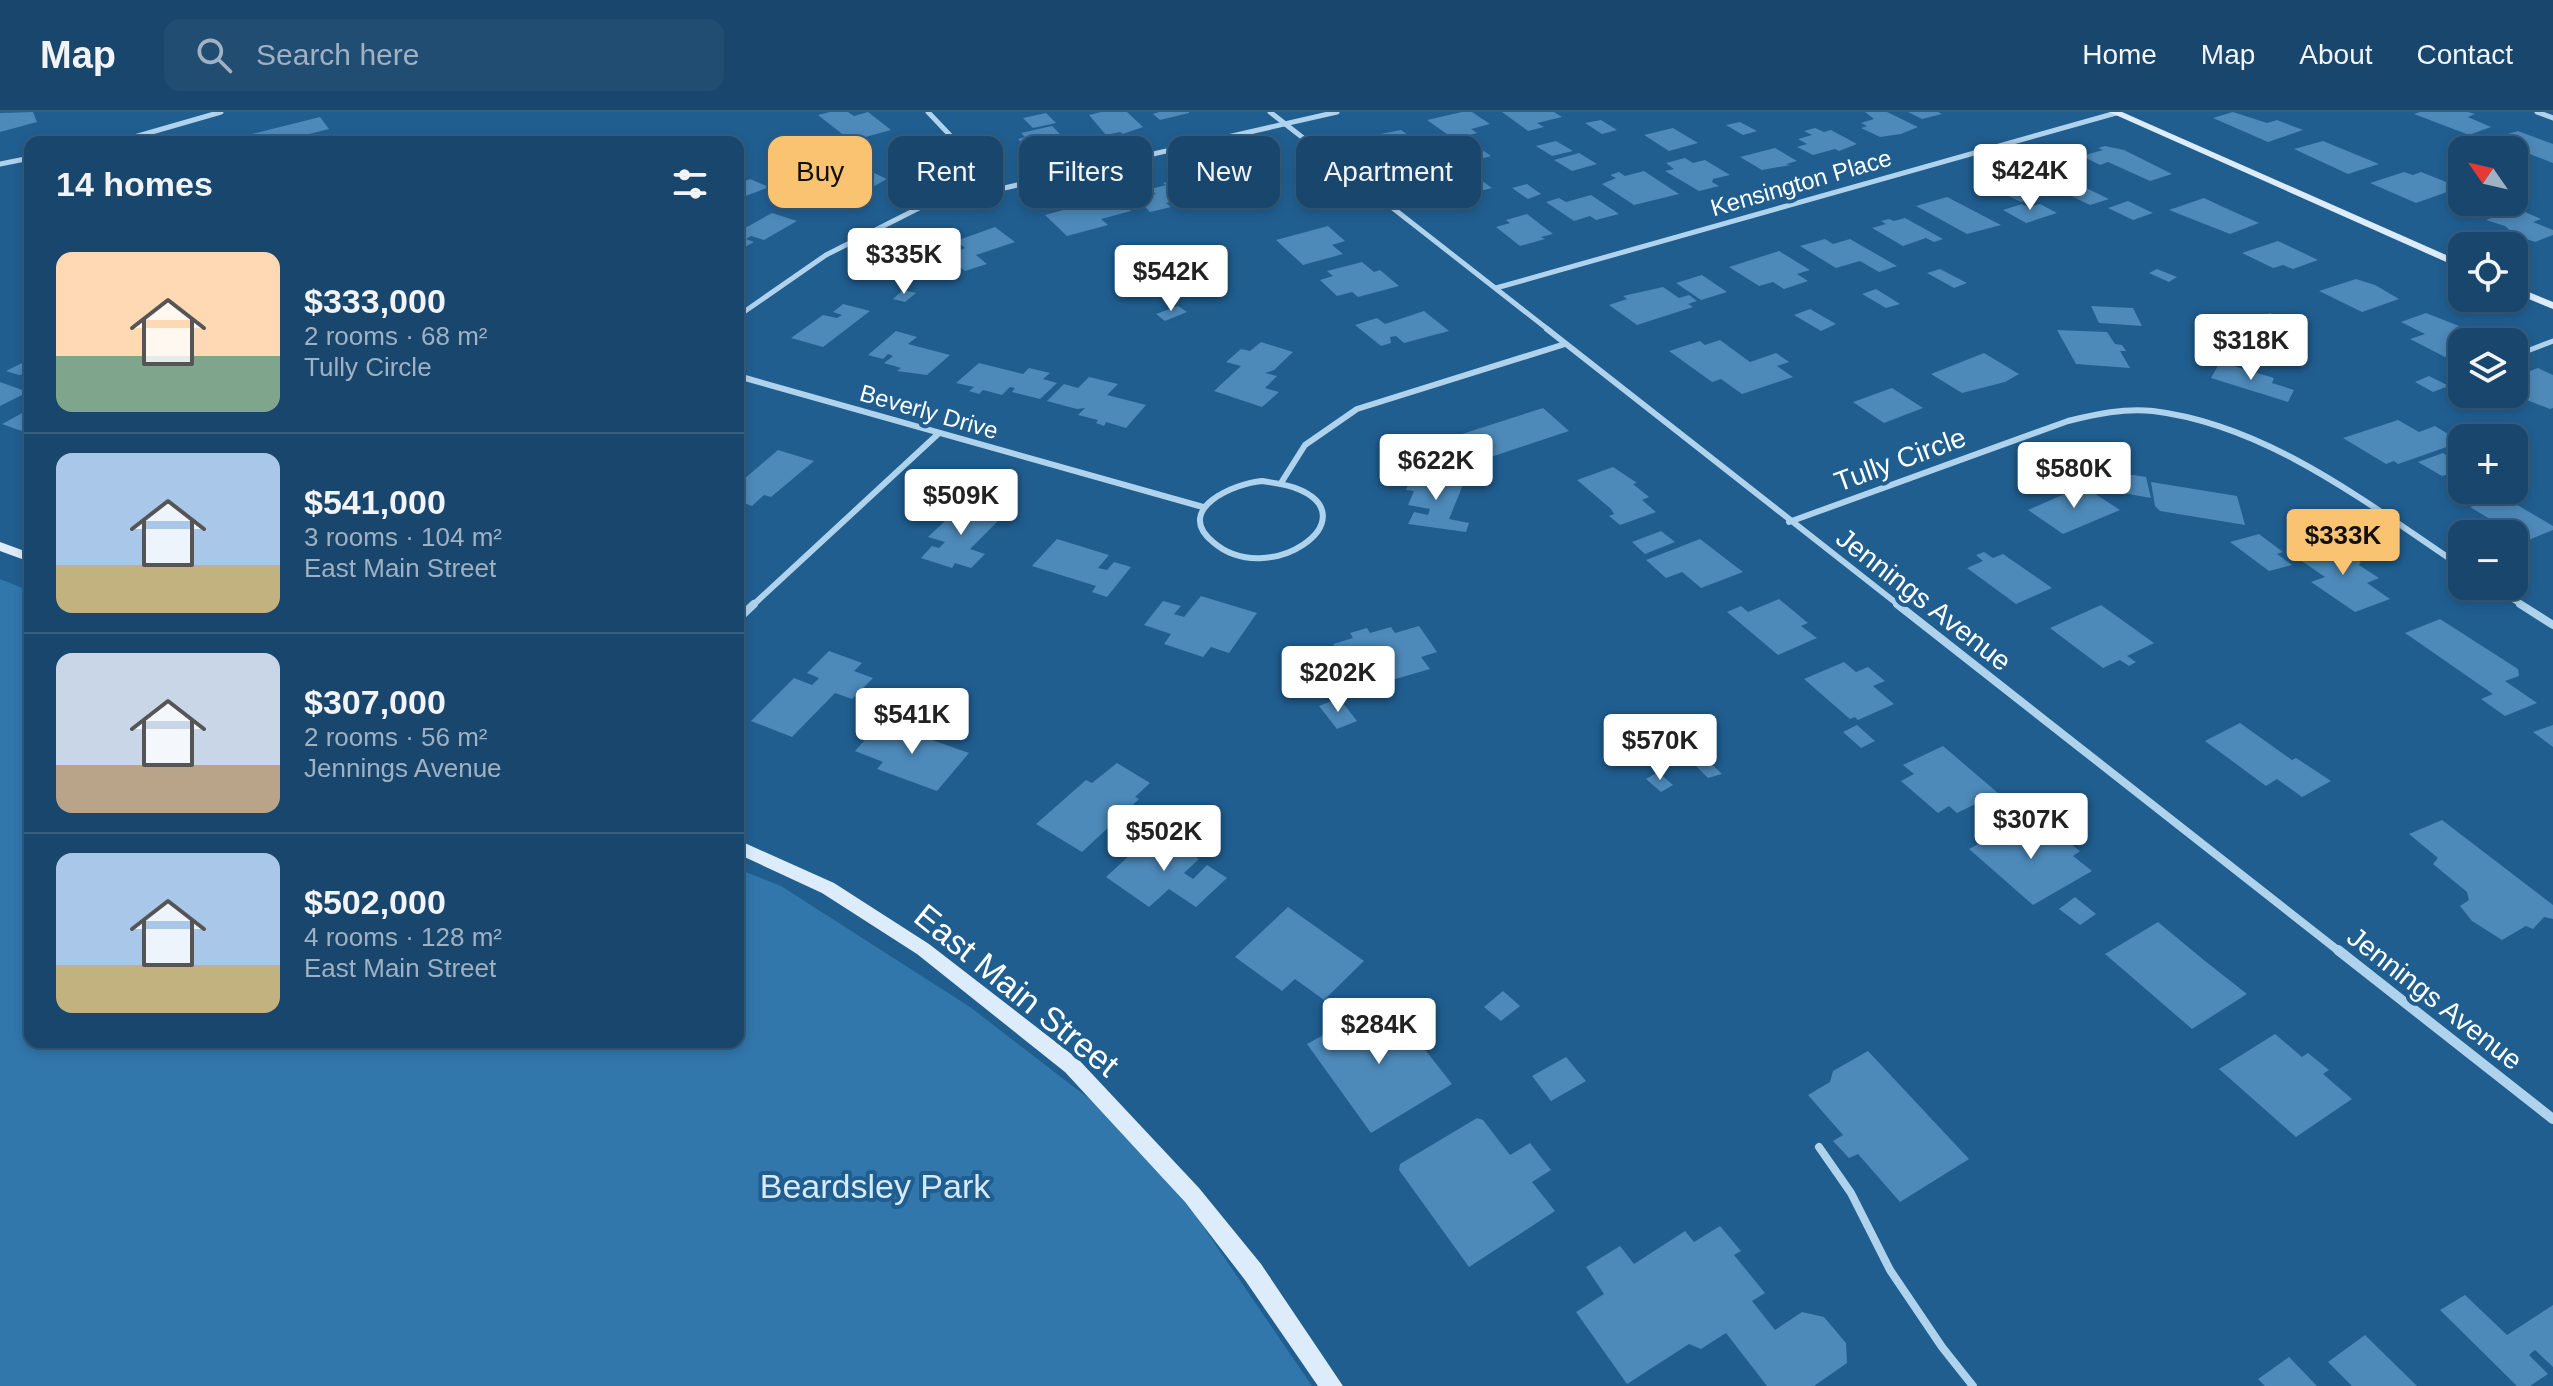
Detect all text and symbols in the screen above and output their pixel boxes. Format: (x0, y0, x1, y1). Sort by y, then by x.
search box (164, 19, 724, 91)
icon: search (192, 33, 236, 77)
text: Map (40, 34, 116, 76)
text: Search here (256, 38, 419, 71)
text: Home (2082, 39, 2157, 70)
text: Map (2201, 39, 2255, 70)
text: About (2299, 39, 2373, 70)
text: Contact (2417, 39, 2513, 70)
chip: Buy (768, 136, 872, 208)
chip: Rent (888, 136, 1003, 208)
chip: Filters (1019, 136, 1152, 208)
chip: New (1168, 136, 1280, 208)
chip: Apartment (1296, 136, 1481, 208)
north arrow (2448, 136, 2528, 216)
map controls (2448, 136, 2528, 600)
street label: Kensington Place (1707, 144, 1894, 221)
pin: $424K (1974, 144, 2086, 212)
text: $424K (1992, 155, 2068, 185)
icon: filters (668, 162, 712, 206)
text: 14 homes (56, 165, 213, 203)
pin: $335K (848, 228, 960, 296)
button: locate (2448, 232, 2528, 312)
text: $335K (866, 239, 942, 269)
pin: $542K (1115, 245, 1227, 313)
text: $542K (1133, 256, 1209, 286)
text: $333,000 (304, 282, 446, 320)
icon: home (120, 284, 216, 380)
pin: $318K (2195, 314, 2307, 382)
text: 2 rooms · 68 m² (304, 321, 488, 351)
text: $318K (2213, 325, 2289, 355)
button: layers (2448, 328, 2528, 408)
text: Tully Circle (304, 352, 432, 382)
street label: Beverly Drive (857, 379, 1001, 444)
street label: Tully Circle (1830, 421, 1970, 498)
button: + (2448, 424, 2528, 504)
pin: $622K (1380, 434, 1492, 502)
pin: $580K (2018, 442, 2130, 510)
text: $622K (1398, 445, 1474, 475)
text: $580K (2036, 453, 2112, 483)
pin: $509K (905, 469, 1017, 537)
text: $509K (923, 480, 999, 510)
text: $541,000 (304, 483, 446, 521)
icon: home (120, 485, 216, 581)
pin: $333K (2287, 509, 2399, 577)
text: $333K (2305, 520, 2381, 550)
button: − (2448, 520, 2528, 600)
text: 3 rooms · 104 m² (304, 522, 502, 552)
street label: Jennings Avenue (1830, 522, 2017, 677)
text: East Main Street (304, 553, 496, 583)
pin: $202K (1282, 646, 1394, 714)
text: $202K (1300, 657, 1376, 687)
text: $307,000 (304, 683, 446, 721)
icon: home (120, 685, 216, 781)
pin: $541K (856, 688, 968, 756)
text: $541K (874, 699, 950, 729)
pin: $570K (1604, 714, 1716, 782)
text: 2 rooms · 56 m² (304, 722, 488, 752)
text: $570K (1622, 725, 1698, 755)
text: Jennings Avenue (304, 753, 502, 783)
pin: $307K (1975, 793, 2087, 861)
text: $307K (1993, 804, 2069, 834)
pin: $502K (1108, 805, 1220, 873)
text: $502K (1126, 816, 1202, 846)
text: $502,000 (304, 883, 446, 921)
icon: home (120, 885, 216, 981)
street label: East Main Street (907, 896, 1127, 1084)
street label: Jennings Avenue (2341, 921, 2528, 1076)
text: 4 rooms · 128 m² (304, 922, 502, 952)
text: East Main Street (304, 953, 496, 983)
pin: $284K (1323, 998, 1435, 1066)
text: $284K (1341, 1009, 1417, 1039)
park label: Beardsley Park (760, 1167, 991, 1205)

